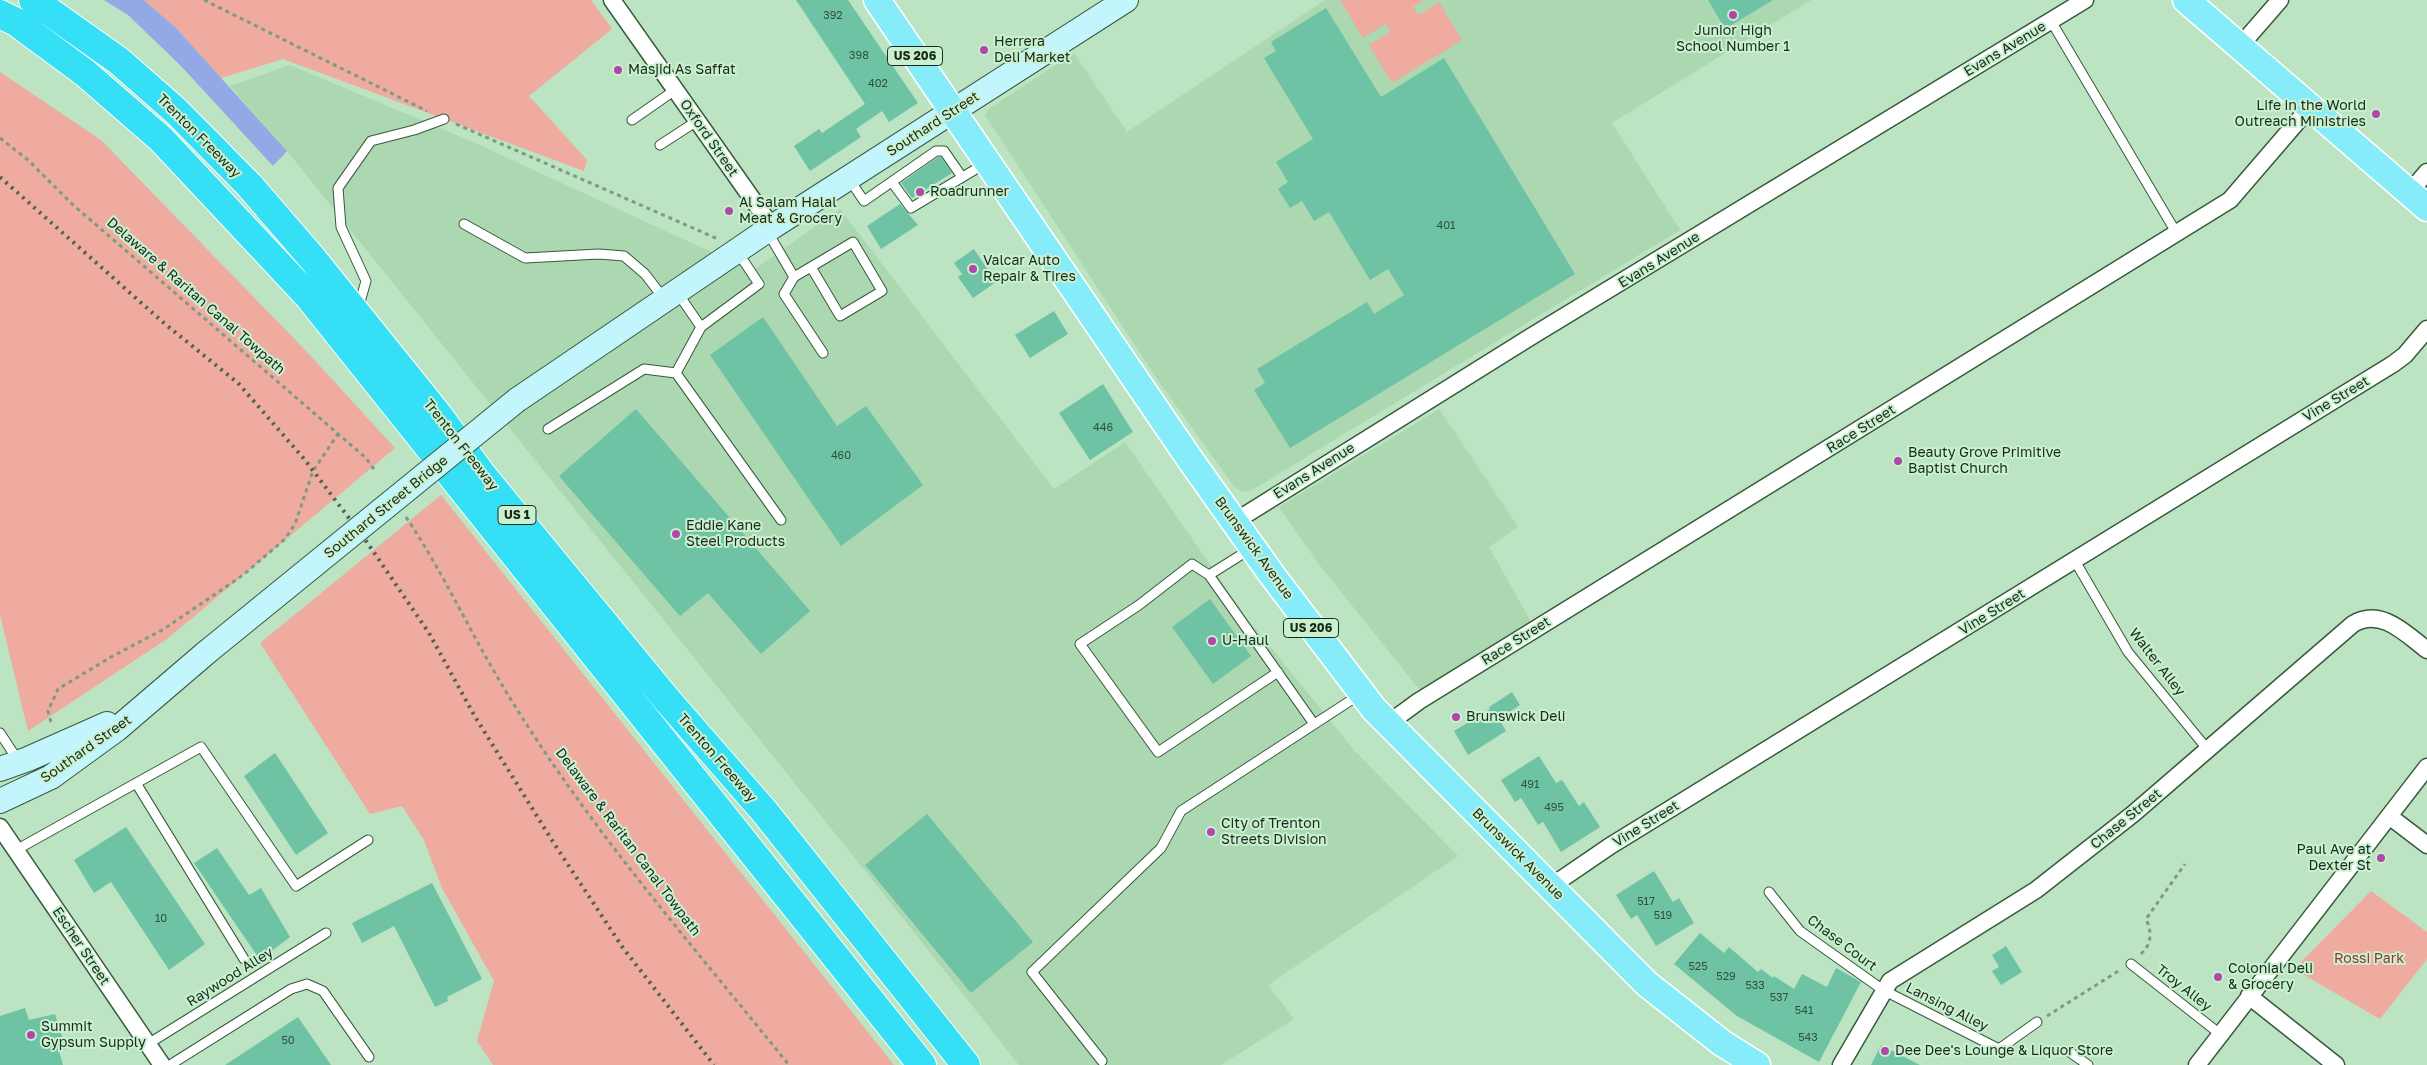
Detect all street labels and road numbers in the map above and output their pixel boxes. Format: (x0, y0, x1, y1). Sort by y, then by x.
street label: Evans Avenue (1961, 18, 2049, 80)
road number: US 206 (888, 46, 942, 66)
street label: Southard Street (884, 88, 982, 160)
street label: Trenton Freeway (154, 91, 244, 181)
street label: Oxford Street (676, 96, 742, 180)
street label: Delaware & Raritan Canal Towpath (103, 214, 289, 378)
street label: Evans Avenue (1615, 228, 1703, 292)
street label: Vine Street (2300, 373, 2372, 425)
street label: Trenton Freeway (420, 396, 502, 494)
street label: Race Street (1823, 401, 1899, 457)
street label: Evans Avenue (1270, 439, 1358, 503)
street label: Southard Street Bridge (321, 452, 451, 562)
street label: Brunswick Avenue (1211, 493, 1297, 603)
road number: US 1 (498, 506, 536, 524)
street label: Vine Street (1956, 585, 2028, 639)
street label: Race Street (1478, 613, 1554, 669)
road number: US 206 (1284, 618, 1338, 638)
street label: Walter Alley (2125, 625, 2189, 699)
street label: Trenton Freeway (674, 710, 760, 806)
street label: Southard Street (37, 711, 135, 787)
street label: Delaware & Raritan Canal Towpath (552, 745, 704, 939)
street label: Chase Street (2087, 785, 2165, 853)
street label: Vine Street (1610, 797, 1682, 851)
street label: Brunswick Avenue (1469, 805, 1567, 903)
street label: Escher Street (49, 904, 113, 988)
street label: Chase Court (1804, 911, 1880, 975)
street label: Raywood Alley (184, 944, 276, 1010)
street label: Troy Alley (2153, 961, 2215, 1015)
street label: Lansing Alley (1903, 979, 1991, 1035)

